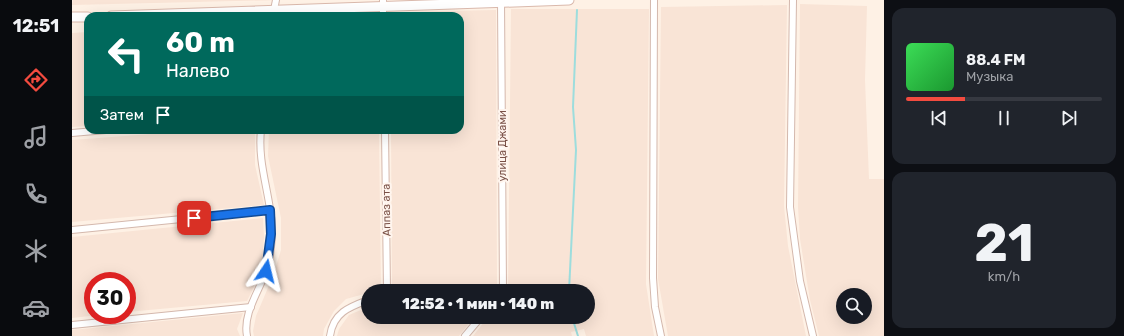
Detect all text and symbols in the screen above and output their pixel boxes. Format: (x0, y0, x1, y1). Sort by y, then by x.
text: 12:51 (13, 15, 59, 37)
text: 60 m (166, 26, 235, 59)
icon: left (100, 28, 152, 80)
text: 88.4 FM (966, 51, 1026, 69)
text: Налево (166, 60, 230, 82)
icon: directions (22, 66, 50, 94)
text: Музыка (966, 69, 1013, 84)
icon: arrive (152, 104, 174, 126)
text: Затем (100, 106, 144, 124)
icon: previous (928, 107, 950, 129)
icon: pause (993, 107, 1015, 129)
icon: next (1058, 107, 1080, 129)
street label: улица Джами (496, 110, 509, 182)
icon: music (22, 123, 50, 151)
icon: phone (22, 180, 50, 208)
street label: Аппаз ата (380, 184, 393, 236)
pin (177, 201, 211, 235)
icon: arrive (183, 207, 205, 229)
text: 21 (974, 212, 1034, 274)
icon: climate (22, 237, 50, 265)
position arrow (245, 250, 287, 292)
text: km/h (988, 269, 1020, 284)
speed limit sign: 30 (84, 272, 136, 324)
map controls (836, 288, 872, 324)
button: search (836, 288, 872, 324)
icon: car (22, 294, 50, 322)
text: 12:52 · 1 мин · 140 m (402, 295, 554, 313)

